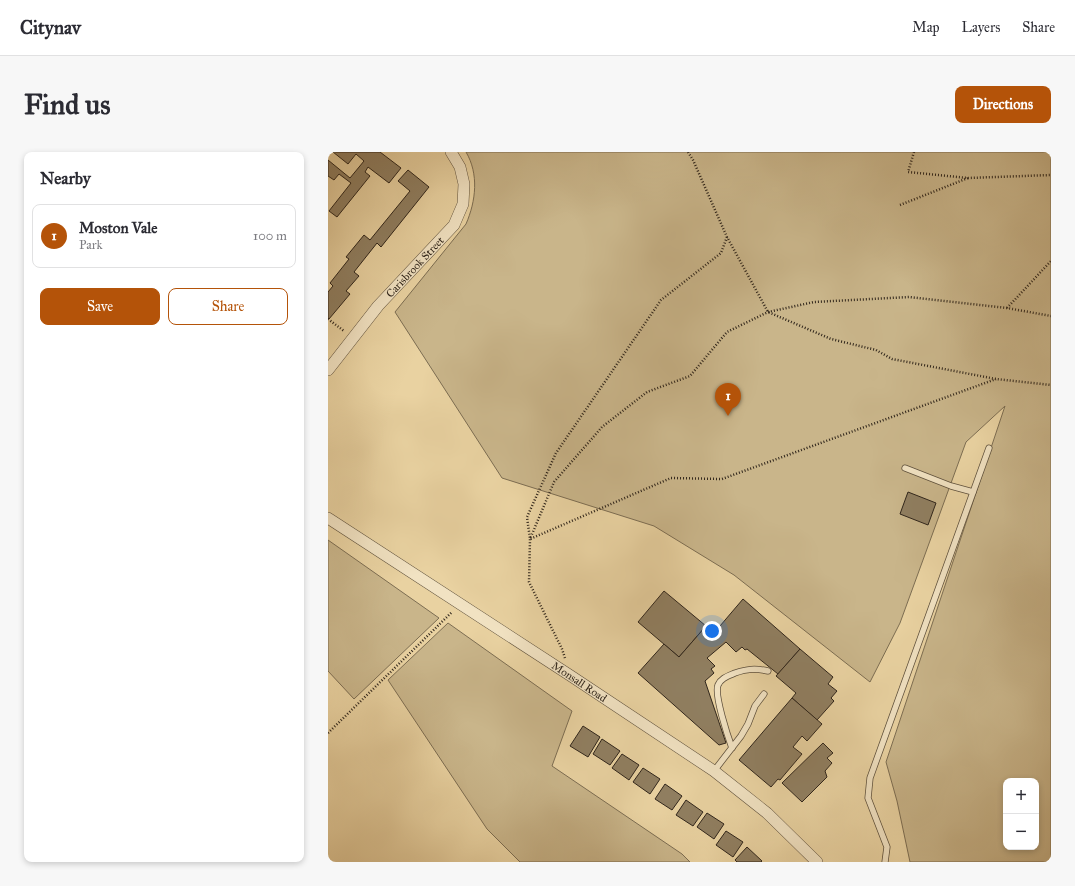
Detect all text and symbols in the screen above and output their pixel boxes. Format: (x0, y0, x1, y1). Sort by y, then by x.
text: Citynav (20, 16, 81, 39)
text: Map (912, 19, 940, 36)
text: Layers (962, 19, 1000, 36)
text: Share (1022, 19, 1055, 36)
button: Directions (955, 86, 1051, 123)
text: Find us (24, 87, 110, 122)
text: Nearby (40, 168, 91, 189)
text: Moston Vale (79, 219, 158, 237)
text: 1 (51, 228, 57, 244)
text: 100 m (253, 228, 287, 244)
street label: Carisbrook Street (383, 234, 447, 300)
text: Park (79, 237, 103, 253)
button: Save (40, 288, 160, 325)
button: Share (168, 288, 288, 325)
pin: 1 (715, 383, 741, 416)
your location (702, 621, 722, 641)
street label: Monsall Road (549, 659, 610, 705)
map controls (1003, 778, 1039, 850)
button: + (1003, 778, 1039, 814)
button: − (1003, 814, 1039, 850)

